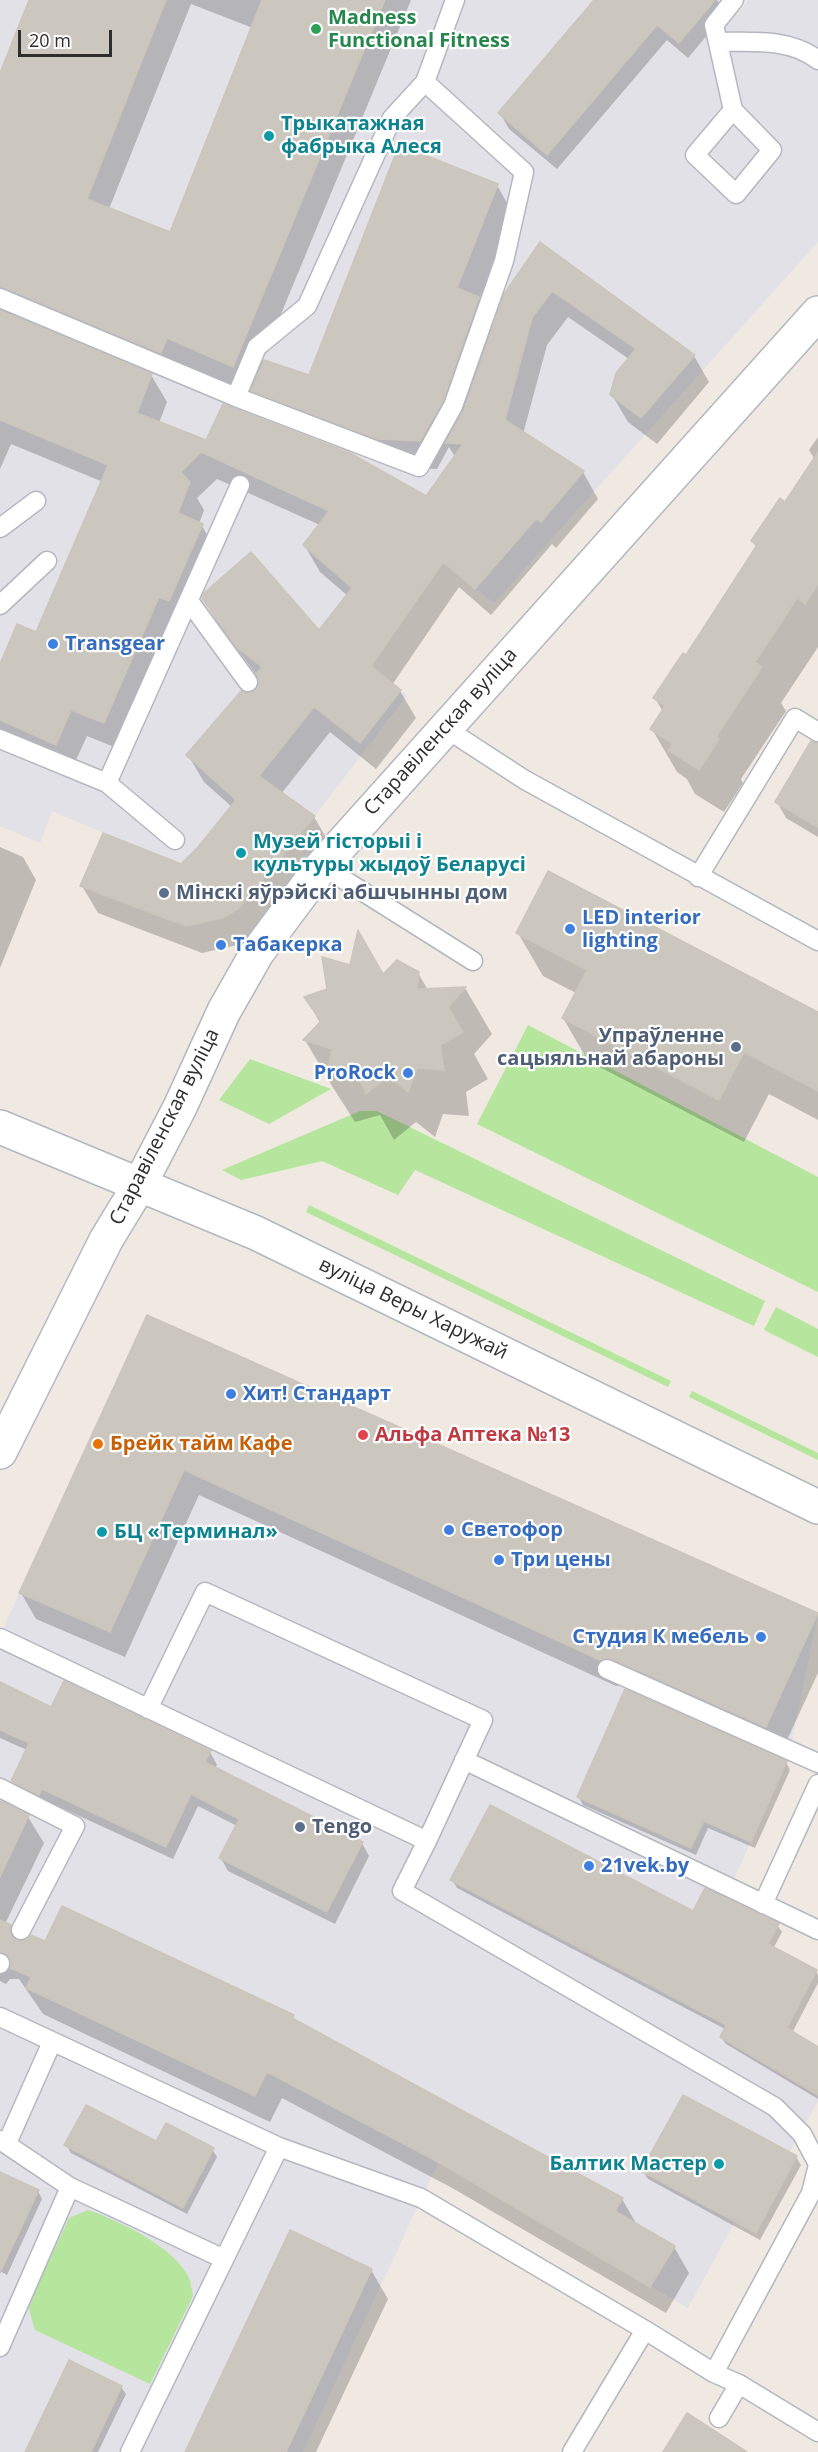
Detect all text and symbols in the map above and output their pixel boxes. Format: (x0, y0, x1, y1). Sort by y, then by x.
place label: Madness Functional Fitness (328, 6, 510, 53)
scale bar (21, 18, 116, 56)
marker: Madness Functional Fitness (309, 22, 323, 36)
text: 20 m (29, 28, 71, 52)
place label: Трыкатажная фабрыка Алеся (281, 112, 442, 159)
marker: Трыкатажная фабрыка Алеся (262, 129, 276, 143)
place label: Transgear (65, 632, 165, 656)
marker: Transgear (46, 637, 60, 651)
street label: Старавіленская вуліца (359, 643, 523, 821)
place label: Музей гісторыі і культуры жыдоў Беларусі (253, 830, 526, 877)
marker: Музей гісторыі і культуры жыдоў Беларусі (234, 846, 248, 860)
place label: Мінскі яўрэйскі абшчынны дом (176, 881, 508, 905)
marker: Мінскі яўрэйскі абшчынны дом (157, 886, 171, 900)
place label: LED interior lighting (582, 906, 701, 953)
marker: LED interior lighting (563, 922, 577, 936)
place label: Табакерка (233, 933, 343, 957)
marker: Табакерка (214, 938, 228, 952)
place label: Упраўленне сацыяльнай абароны (497, 1024, 724, 1071)
street label: Старавіленская вуліца (105, 1025, 225, 1229)
marker: Упраўленне сацыяльнай абароны (729, 1040, 743, 1054)
place label: ProRock (314, 1061, 396, 1085)
marker: ProRock (401, 1066, 415, 1080)
street label: вуліца Веры Харужай (315, 1253, 511, 1365)
place label: Хит! Стандарт (243, 1382, 391, 1406)
marker: Хит! Стандарт (224, 1387, 238, 1401)
place label: Альфа Аптека №13 (375, 1423, 570, 1447)
marker: Альфа Аптека №13 (356, 1428, 370, 1442)
place label: Брейк тайм Кафе (110, 1432, 292, 1456)
marker: Брейк тайм Кафе (91, 1437, 105, 1451)
place label: Светофор (461, 1518, 563, 1542)
place label: БЦ «Терминал» (114, 1520, 278, 1544)
marker: Светофор (442, 1523, 456, 1537)
marker: БЦ «Терминал» (95, 1525, 109, 1539)
place label: Три цены (511, 1548, 611, 1572)
marker: Три цены (492, 1553, 506, 1567)
place label: Студия К мебель (572, 1625, 749, 1649)
marker: Студия К мебель (754, 1630, 768, 1644)
place label: Tengo (312, 1815, 372, 1839)
marker: Tengo (293, 1820, 307, 1834)
place label: 21vek.by (601, 1854, 689, 1878)
marker: 21vek.by (582, 1859, 596, 1873)
place label: Балтик Мастер (549, 2152, 707, 2176)
marker: Балтик Мастер (712, 2157, 726, 2171)

